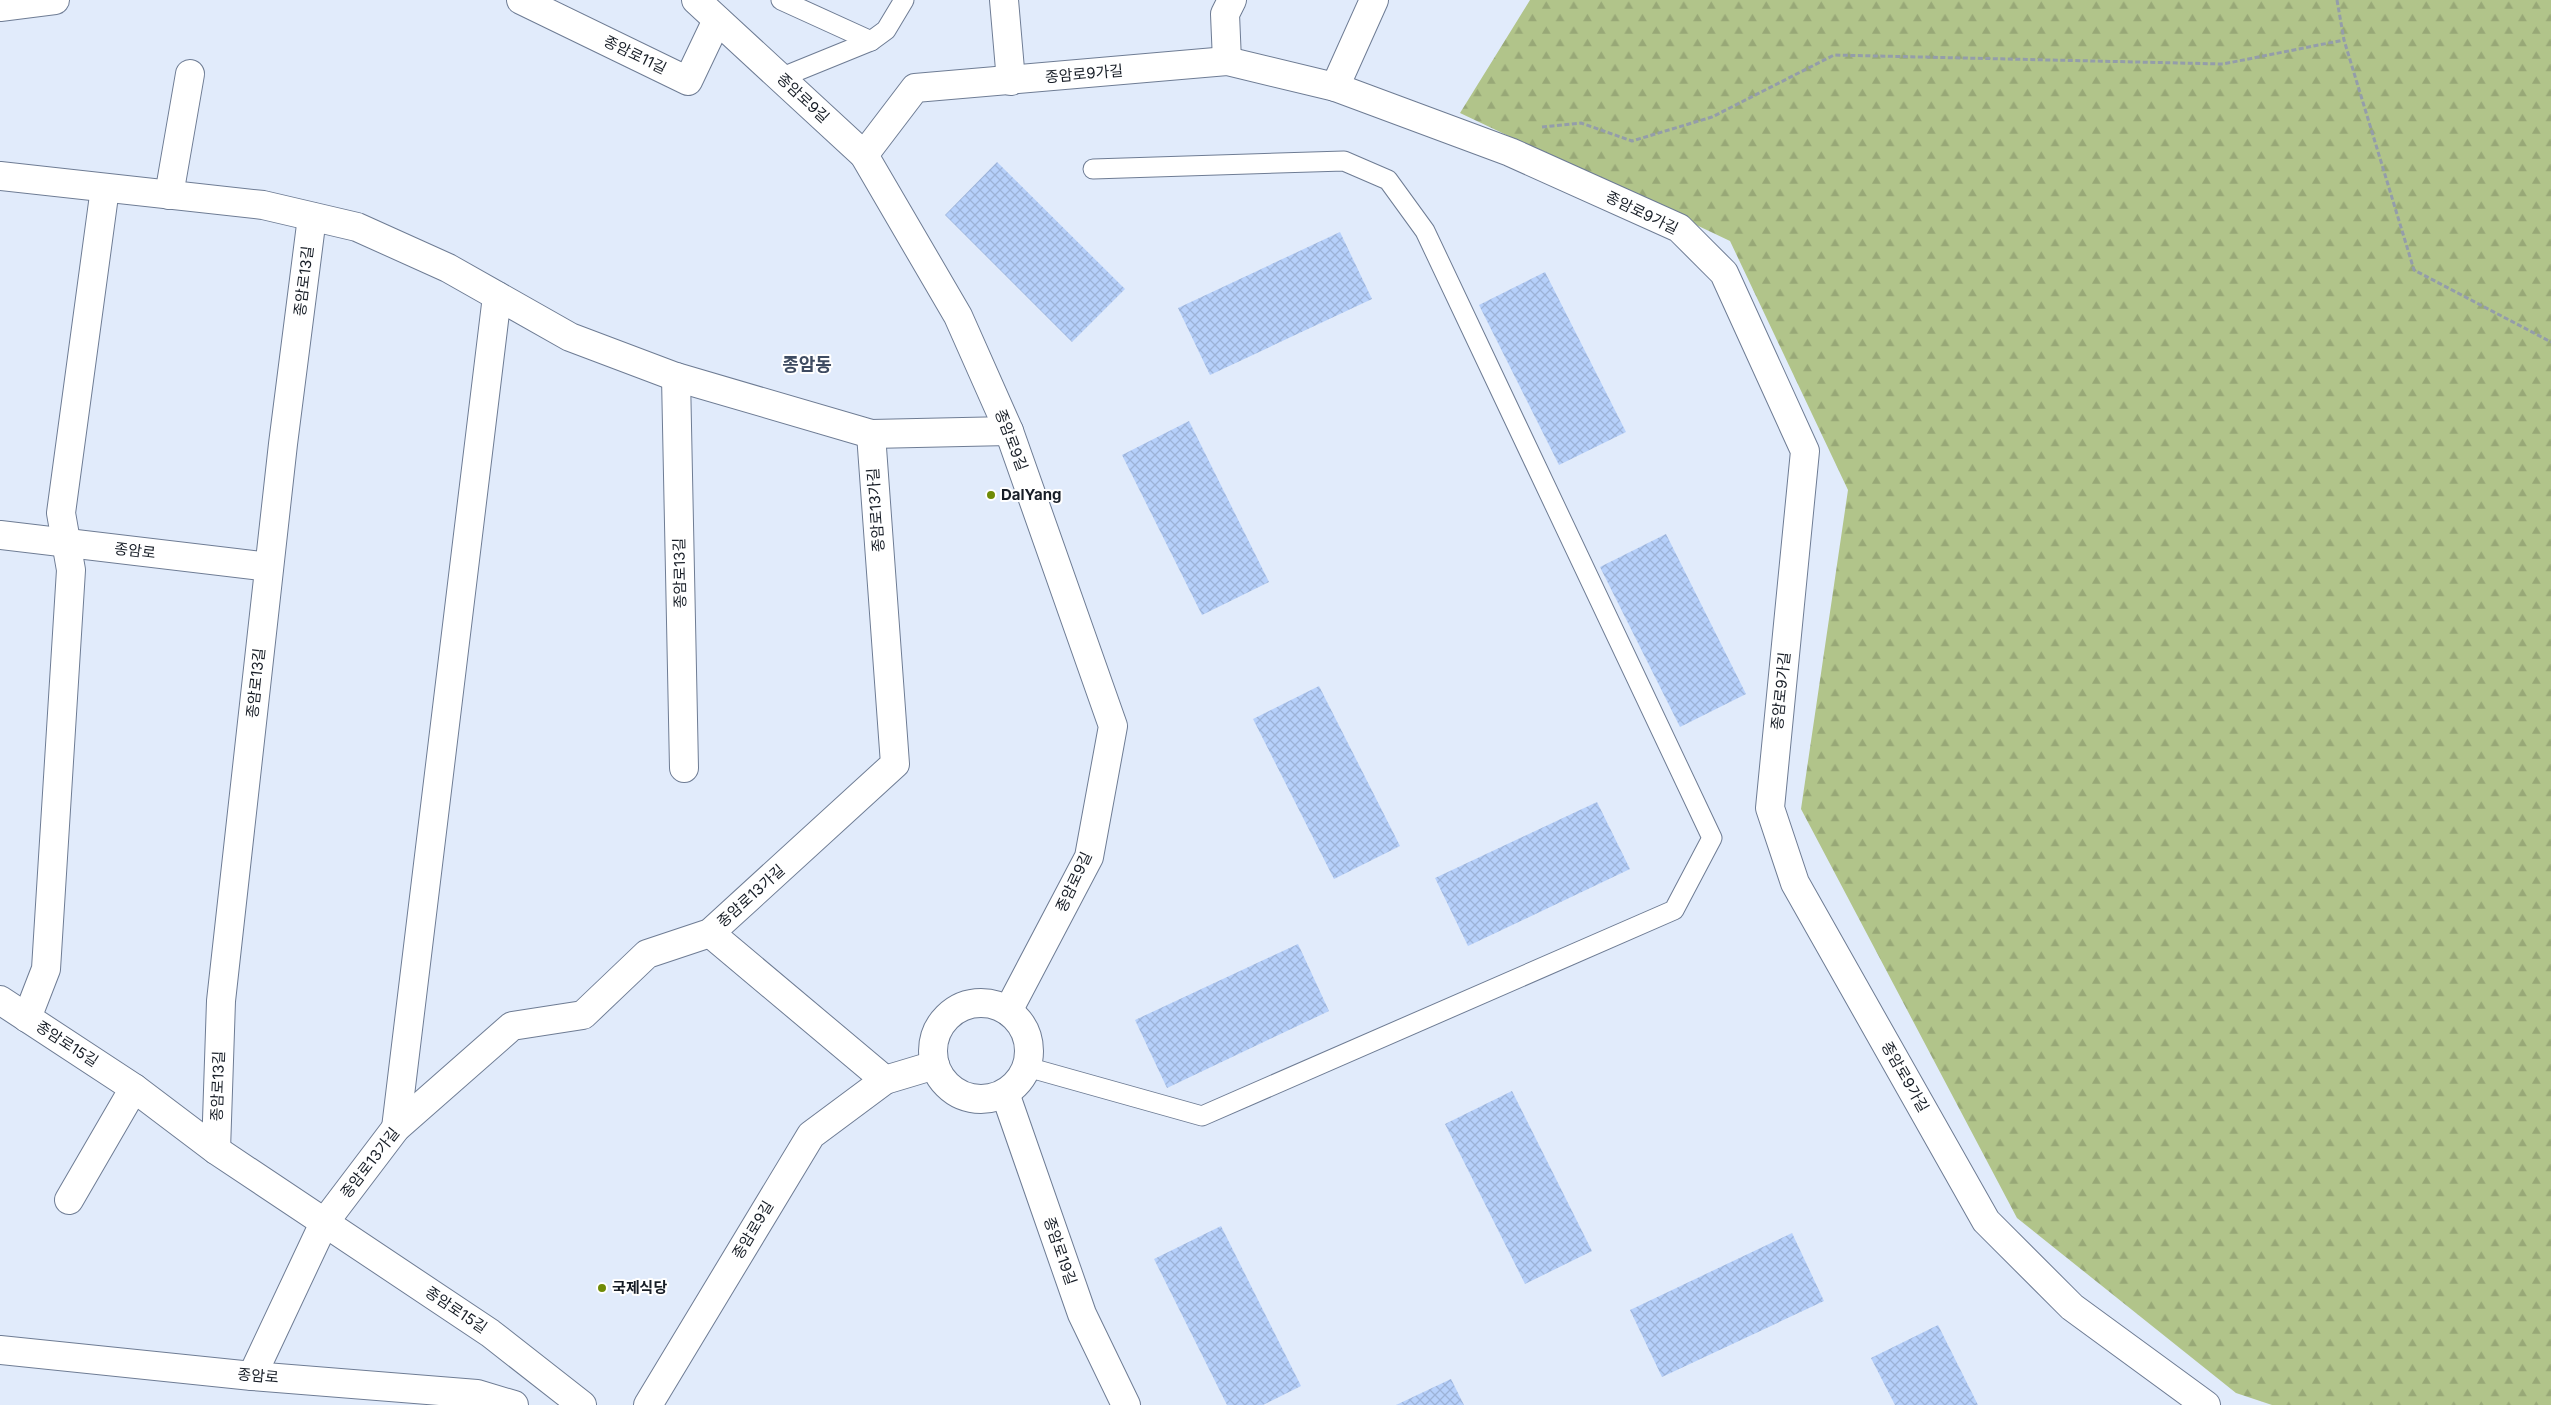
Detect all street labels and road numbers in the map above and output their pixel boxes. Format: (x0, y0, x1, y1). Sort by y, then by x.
street label: 종암로11길 (601, 31, 670, 78)
street label: 종암로9가길 (1044, 61, 1124, 86)
street label: 종암로9길 (773, 69, 833, 127)
street label: 종암로9가길 (1603, 187, 1682, 238)
street label: 종암로13길 (290, 245, 317, 317)
street label: 종암로9길 (991, 406, 1032, 473)
street label: 종암로13가길 (863, 467, 888, 553)
street label: 종암로13길 (669, 538, 690, 608)
street label: 종암로 (113, 539, 157, 562)
street label: 종암로13길 (242, 647, 269, 719)
street label: 종암로9가길 (1767, 651, 1794, 731)
street label: 종암로9길 (1051, 849, 1096, 915)
street label: 종암로13가길 (713, 860, 788, 931)
street label: 종암로15길 (33, 1016, 102, 1071)
street label: 종암로9가길 (1878, 1038, 1933, 1115)
street label: 종암로13길 (207, 1050, 228, 1122)
street label: 종암로13가길 (336, 1124, 403, 1202)
street label: 종암로9길 (728, 1197, 777, 1262)
street label: 종암로19길 (1040, 1214, 1081, 1287)
street label: 종암로15길 (422, 1282, 491, 1337)
street label: 종암로 (237, 1364, 279, 1387)

